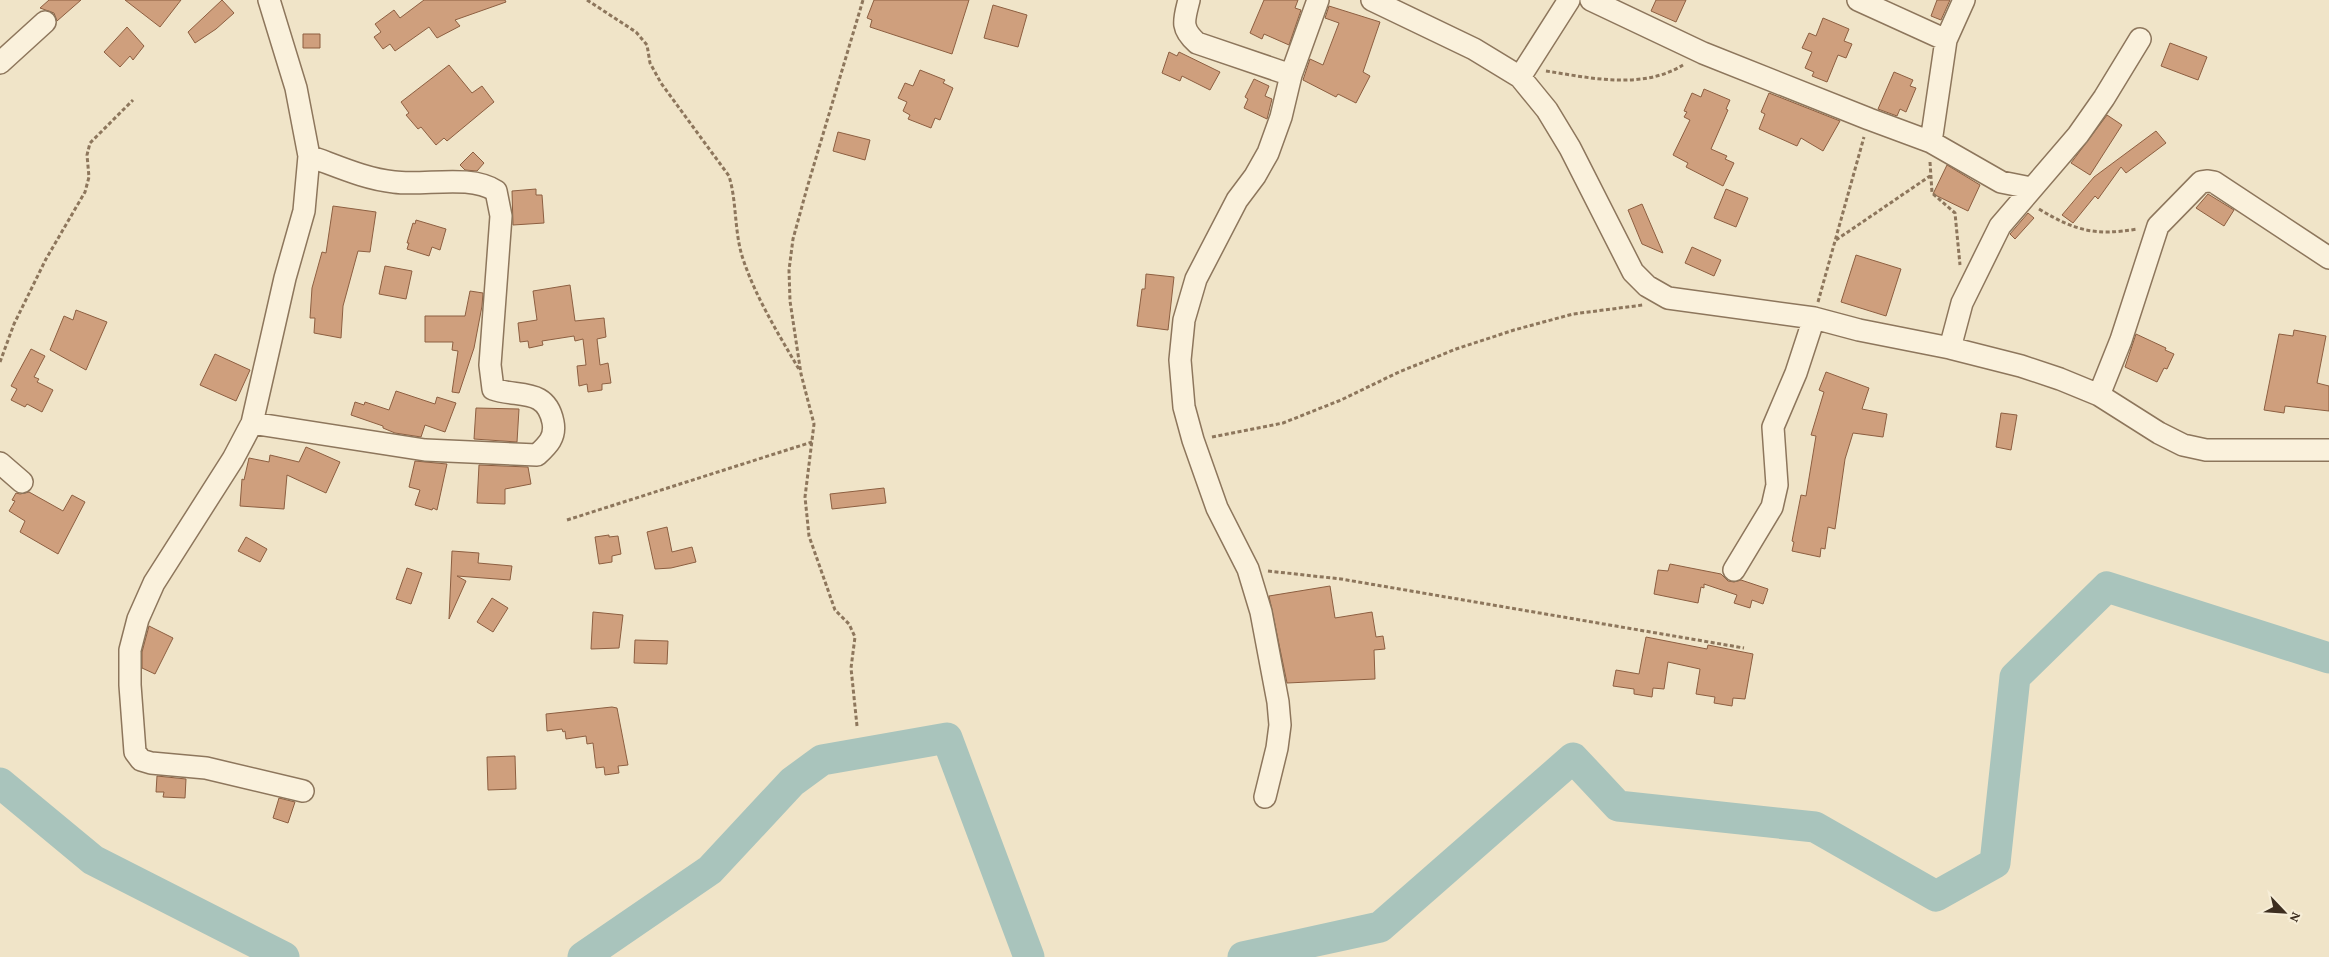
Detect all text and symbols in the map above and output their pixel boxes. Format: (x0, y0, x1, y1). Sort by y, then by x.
north arrow (2259, 887, 2309, 937)
text: N (2286, 910, 2305, 926)

